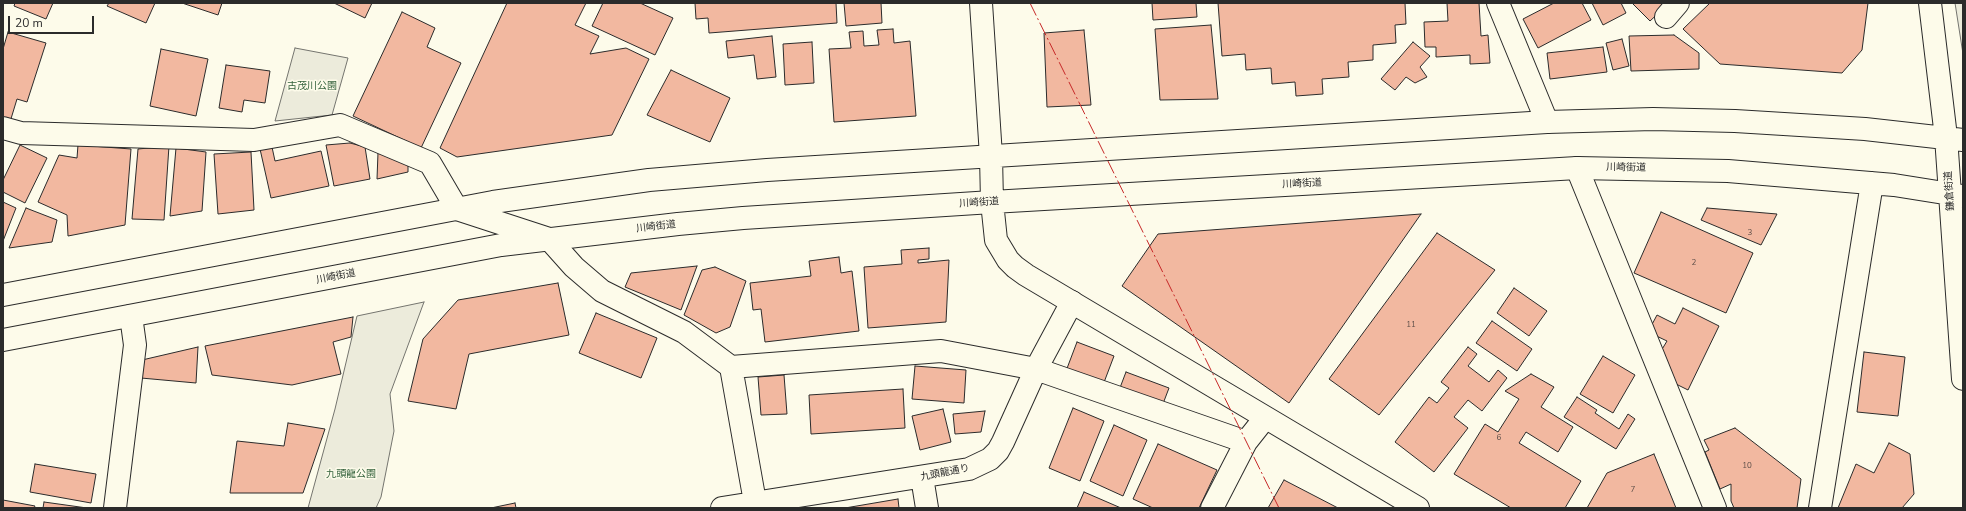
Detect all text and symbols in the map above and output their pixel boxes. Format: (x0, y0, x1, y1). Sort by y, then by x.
scale bar (10, 8, 96, 34)
text: 20 m (15, 15, 43, 31)
park label: 古茂川公園 (287, 81, 337, 93)
street label: 川崎街道 (1606, 162, 1646, 174)
street label: 鎌倉街道 (1943, 171, 1957, 211)
street label: 川崎街道 (1282, 177, 1322, 191)
street label: 川崎街道 (959, 196, 999, 210)
street label: 川崎街道 (635, 219, 677, 235)
house number: 3 (1748, 228, 1752, 238)
house number: 2 (1692, 258, 1696, 268)
street label: 川崎街道 (315, 267, 357, 287)
house number: 11 (1406, 320, 1416, 330)
house number: 6 (1497, 433, 1501, 443)
house number: 10 (1742, 461, 1752, 471)
street label: 九頭龍通り (919, 462, 971, 484)
park label: 九頭龍公園 (326, 469, 376, 481)
house number: 7 (1631, 485, 1635, 495)

